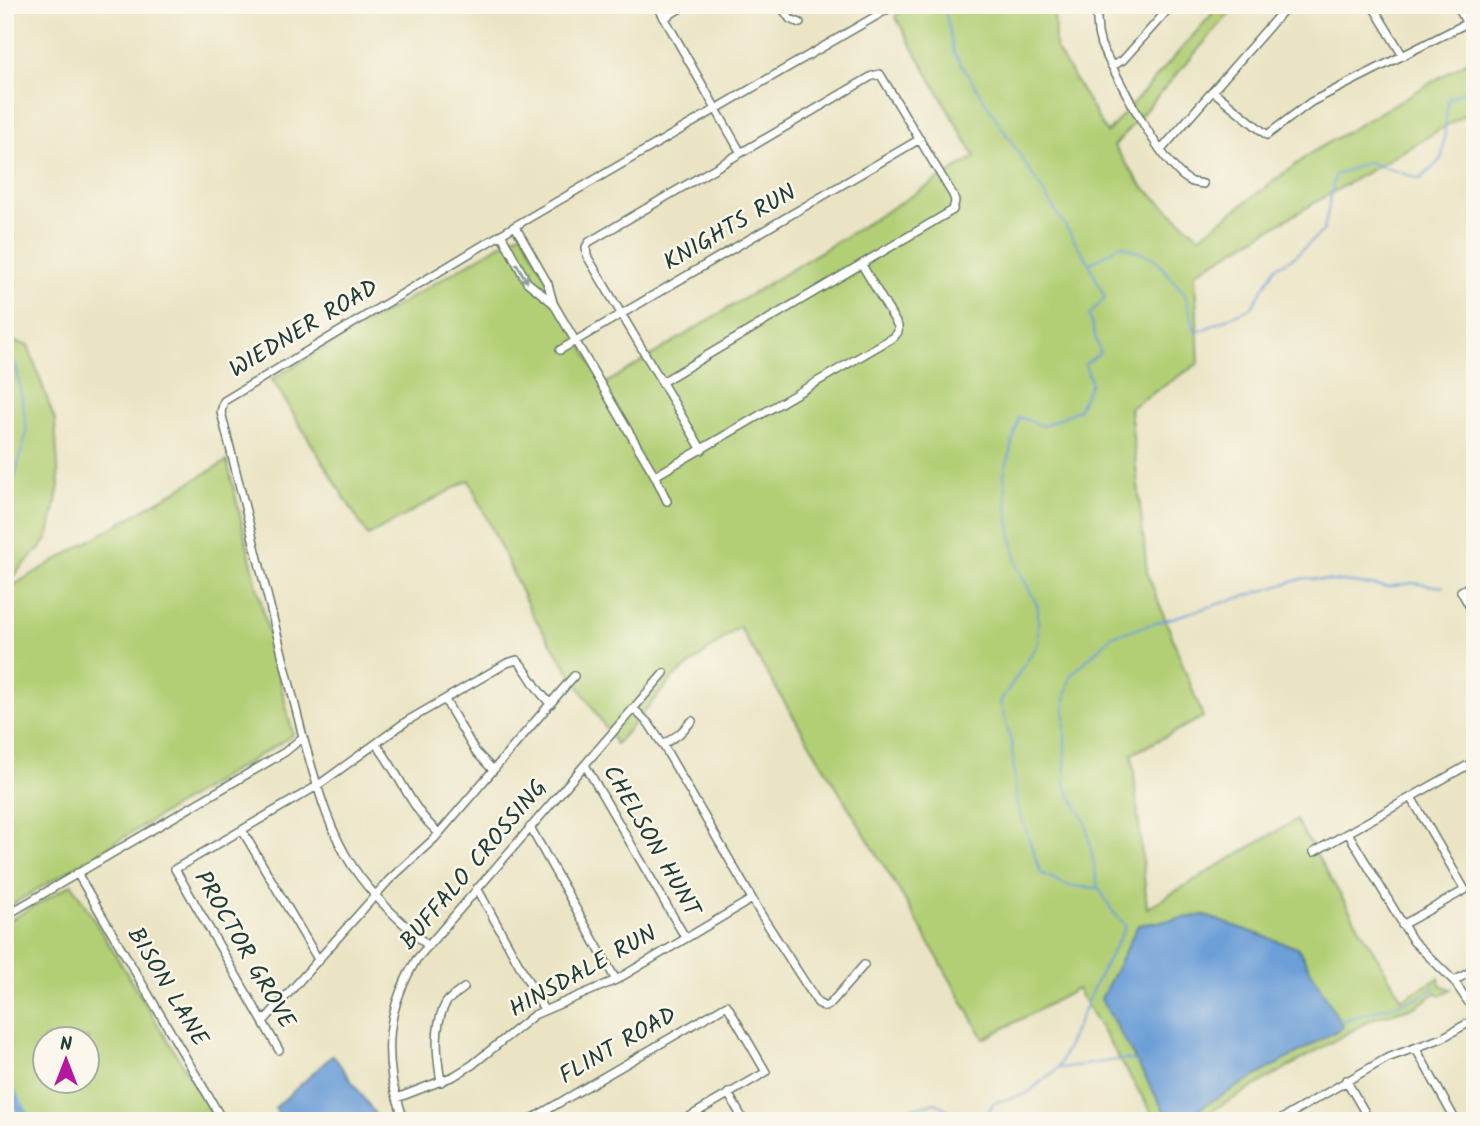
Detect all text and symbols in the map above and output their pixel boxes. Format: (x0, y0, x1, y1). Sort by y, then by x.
street label: KNIGHTS RUN (656, 174, 804, 282)
one-way arrow (515, 262, 529, 282)
street label: WIEDNER ROAD (222, 269, 386, 389)
street label: CHELSON HUNT (591, 757, 712, 926)
street label: BUFFALO CROSSING (390, 771, 558, 959)
street label: PROCTOR GROVE (183, 863, 306, 1037)
street label: HINSDALE RUN (502, 915, 664, 1029)
street label: BISON LANE (116, 920, 219, 1055)
street label: FLINT ROAD (552, 996, 684, 1096)
north arrow (32, 1024, 102, 1094)
text: N (60, 1030, 72, 1060)

